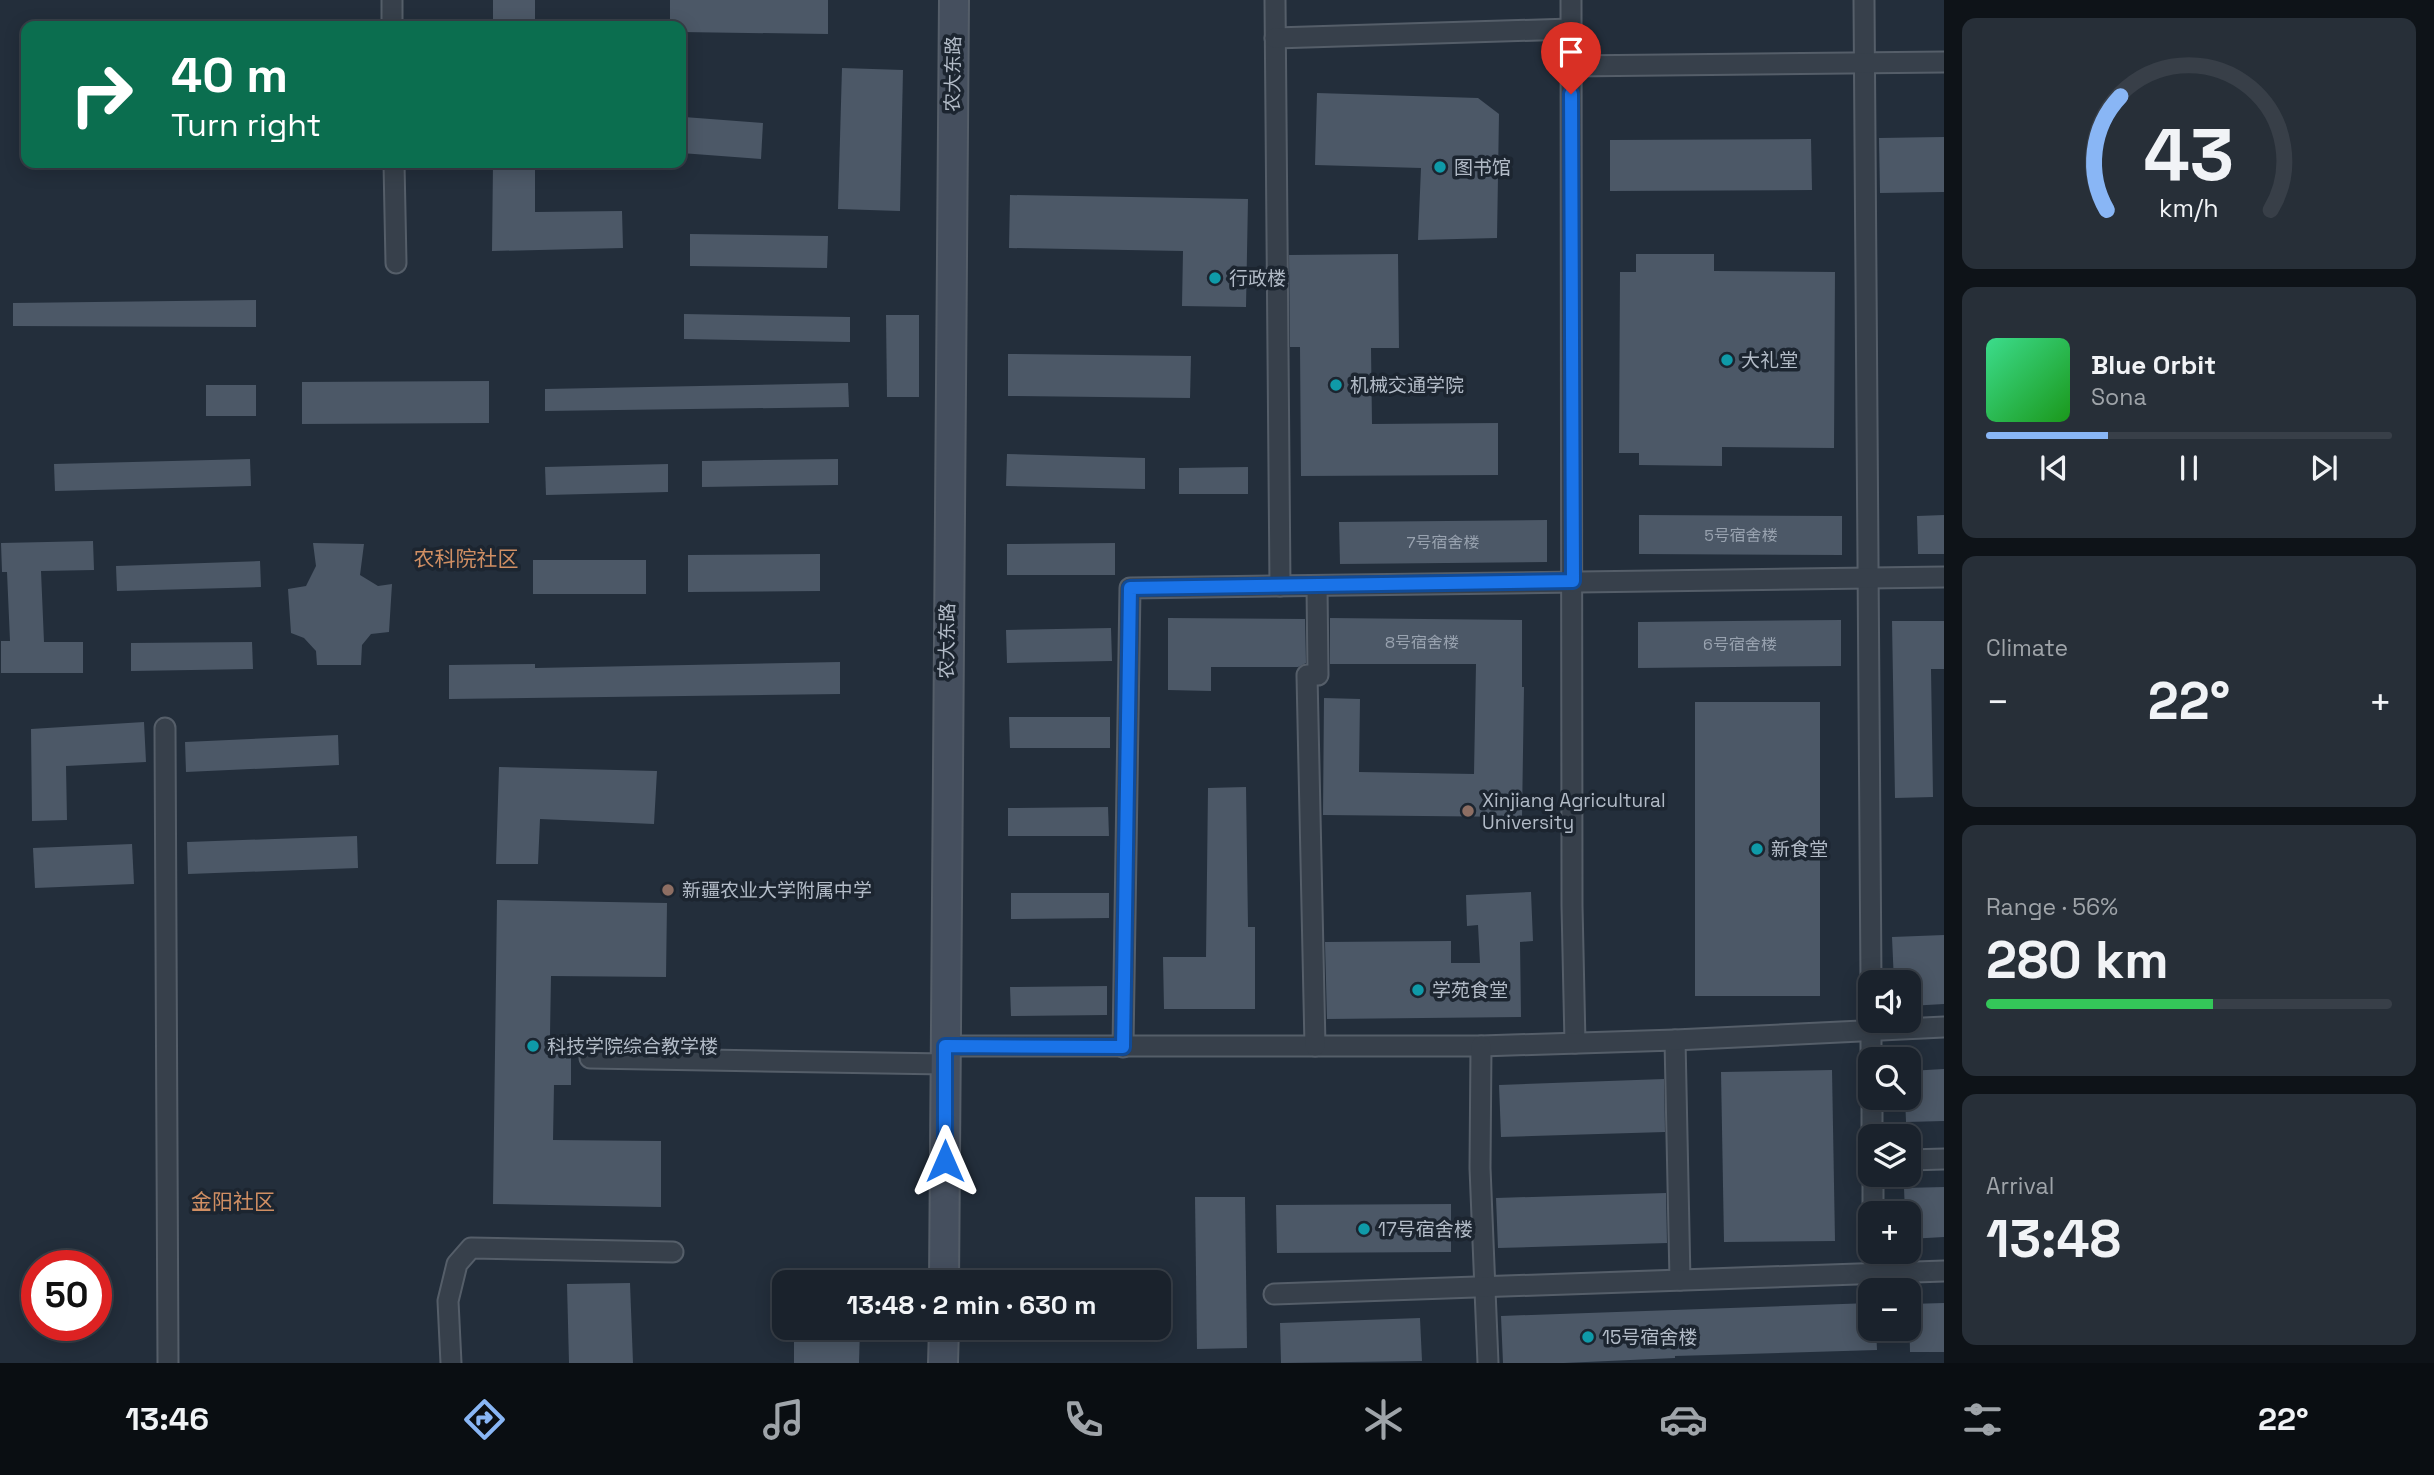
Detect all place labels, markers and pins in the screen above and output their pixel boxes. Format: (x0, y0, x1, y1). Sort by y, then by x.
pin (1541, 22, 1601, 94)
place label: 图书馆 (1454, 155, 1511, 180)
marker: 图书馆 (1432, 159, 1448, 175)
place label: 行政楼 (1229, 266, 1286, 291)
marker: 行政楼 (1207, 270, 1223, 286)
place label: 大礼堂 (1741, 348, 1798, 373)
marker: 大礼堂 (1719, 352, 1735, 368)
place label: 机械交通学院 (1350, 373, 1464, 398)
marker: 机械交通学院 (1328, 377, 1344, 393)
place label: Xinjiang Agricultural University (1482, 788, 1666, 835)
marker: Xinjiang Agricultural University (1460, 803, 1476, 819)
place label: 新食堂 (1771, 837, 1828, 862)
marker: 新食堂 (1749, 841, 1765, 857)
place label: 新疆农业大学附属中学 (682, 878, 872, 903)
marker: 新疆农业大学附属中学 (660, 882, 676, 898)
place label: 学苑食堂 (1432, 978, 1508, 1003)
marker: 学苑食堂 (1410, 982, 1426, 998)
place label: 科技学院综合教学楼 (547, 1034, 718, 1059)
marker: 科技学院综合教学楼 (525, 1038, 541, 1054)
place label: 17号宿舍楼 (1378, 1217, 1473, 1242)
marker: 17号宿舍楼 (1356, 1221, 1372, 1237)
place label: 15号宿舍楼 (1602, 1325, 1697, 1350)
marker: 15号宿舍楼 (1580, 1329, 1596, 1345)

